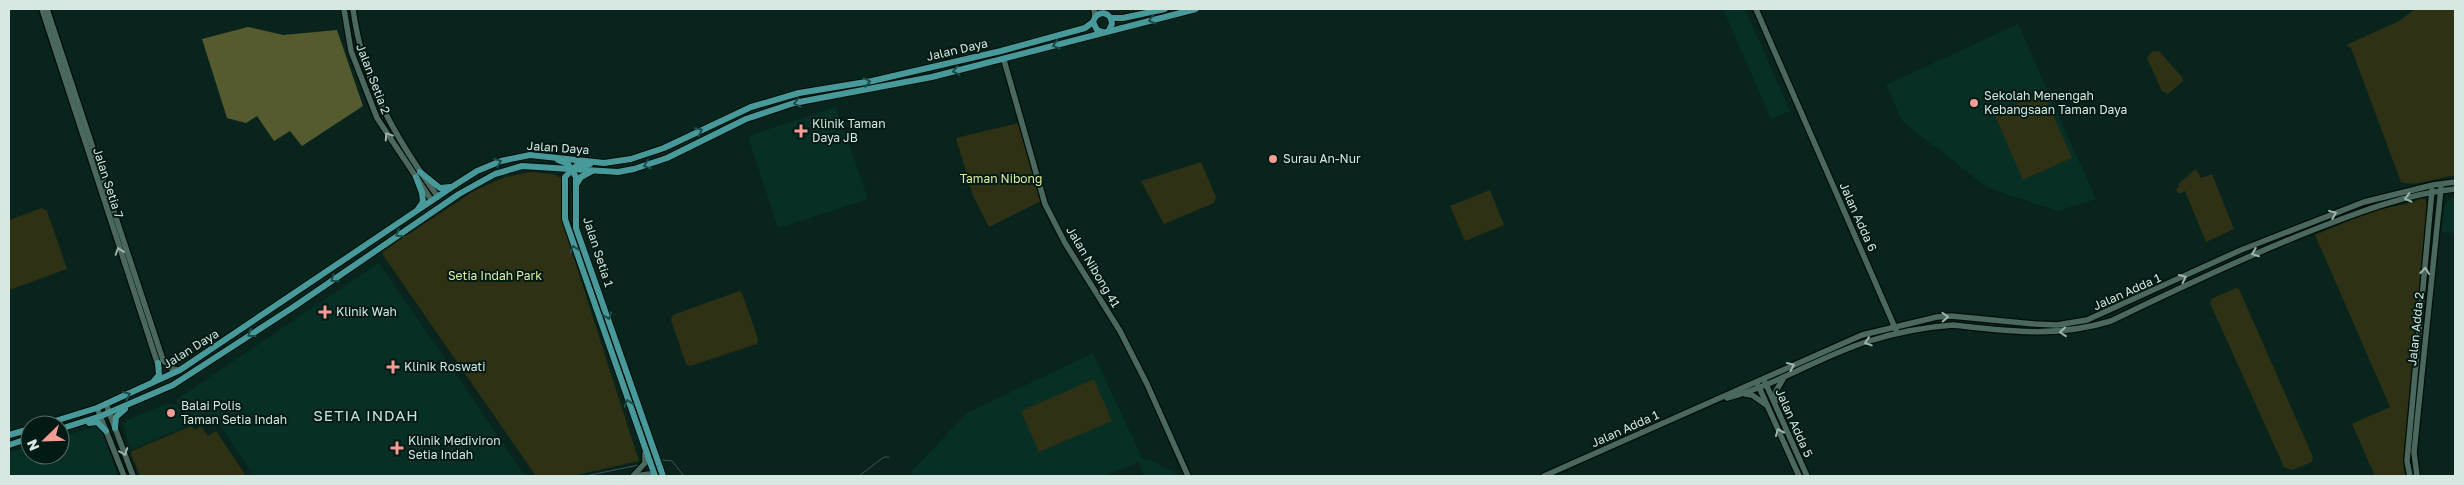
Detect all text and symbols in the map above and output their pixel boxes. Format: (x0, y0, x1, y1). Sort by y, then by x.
one-way arrow (1148, 14, 1157, 25)
street label: Jalan Daya (925, 35, 989, 64)
one-way arrow (1051, 39, 1060, 50)
street label: Jalan Setia 2 (353, 42, 394, 116)
one-way arrow (952, 65, 961, 76)
one-way arrow (862, 77, 871, 87)
place label: Sekolah Menengah Kebangsaan Taman Daya (1984, 88, 2127, 117)
one-way arrow (793, 97, 802, 108)
marker: Sekolah Menengah Kebangsaan Taman Daya (1968, 97, 1980, 109)
place label: Klinik Taman Daya JB (812, 116, 886, 145)
marker: Klinik Taman Daya JB (794, 124, 808, 138)
one-way arrow (694, 127, 703, 137)
one-way arrow (385, 133, 394, 142)
street label: Jalan Daya (526, 138, 590, 157)
street label: Jalan Setia 7 (90, 146, 127, 220)
place label: Surau An-Nur (1283, 151, 1361, 166)
marker: Surau An-Nur (1267, 153, 1279, 165)
one-way arrow (494, 158, 502, 168)
one-way arrow (643, 159, 652, 169)
park label: Taman Nibong (960, 171, 1042, 186)
street label: Jalan Adda 6 (1837, 180, 1880, 254)
one-way arrow (2404, 193, 2412, 203)
one-way arrow (2328, 210, 2337, 221)
street label: Jalan Setia 1 (580, 215, 617, 289)
street label: Jalan Nibong 41 (1063, 223, 1124, 310)
one-way arrow (396, 228, 405, 237)
one-way arrow (570, 246, 580, 254)
one-way arrow (115, 247, 125, 255)
one-way arrow (2251, 247, 2260, 257)
one-way arrow (2419, 267, 2430, 275)
park label: Setia Indah Park (448, 268, 542, 283)
street label: Jalan Adda 1 (2091, 270, 2163, 313)
one-way arrow (330, 273, 339, 282)
one-way arrow (2178, 273, 2187, 284)
street label: Jalan Adda 2 (2404, 291, 2427, 366)
place label: Klinik Wah (336, 304, 397, 319)
marker: Klinik Wah (318, 305, 332, 319)
one-way arrow (1941, 311, 1949, 322)
one-way arrow (602, 312, 612, 320)
street label: Jalan Daya (160, 326, 221, 372)
one-way arrow (2059, 326, 2067, 337)
one-way arrow (247, 328, 256, 338)
one-way arrow (1864, 336, 1873, 346)
place label: Klinik Roswati (404, 359, 485, 374)
marker: Klinik Roswati (386, 360, 400, 374)
one-way arrow (1786, 361, 1795, 372)
street label: Jalan Adda 5 (1773, 386, 1816, 460)
one-way arrow (122, 390, 131, 401)
place label: Balai Polis Taman Setia Indah (181, 398, 287, 427)
one-way arrow (624, 399, 634, 407)
district label: SETIA INDAH (313, 406, 419, 424)
marker: Balai Polis Taman Setia Indah (165, 407, 177, 419)
street label: Jalan Adda 1 (1589, 407, 1661, 450)
north arrow (20, 415, 70, 465)
one-way arrow (1775, 428, 1786, 437)
place label: Klinik Mediviron Setia Indah (408, 433, 501, 462)
text: N (23, 437, 42, 453)
marker: Klinik Mediviron Setia Indah (390, 441, 404, 455)
one-way arrow (118, 447, 128, 456)

